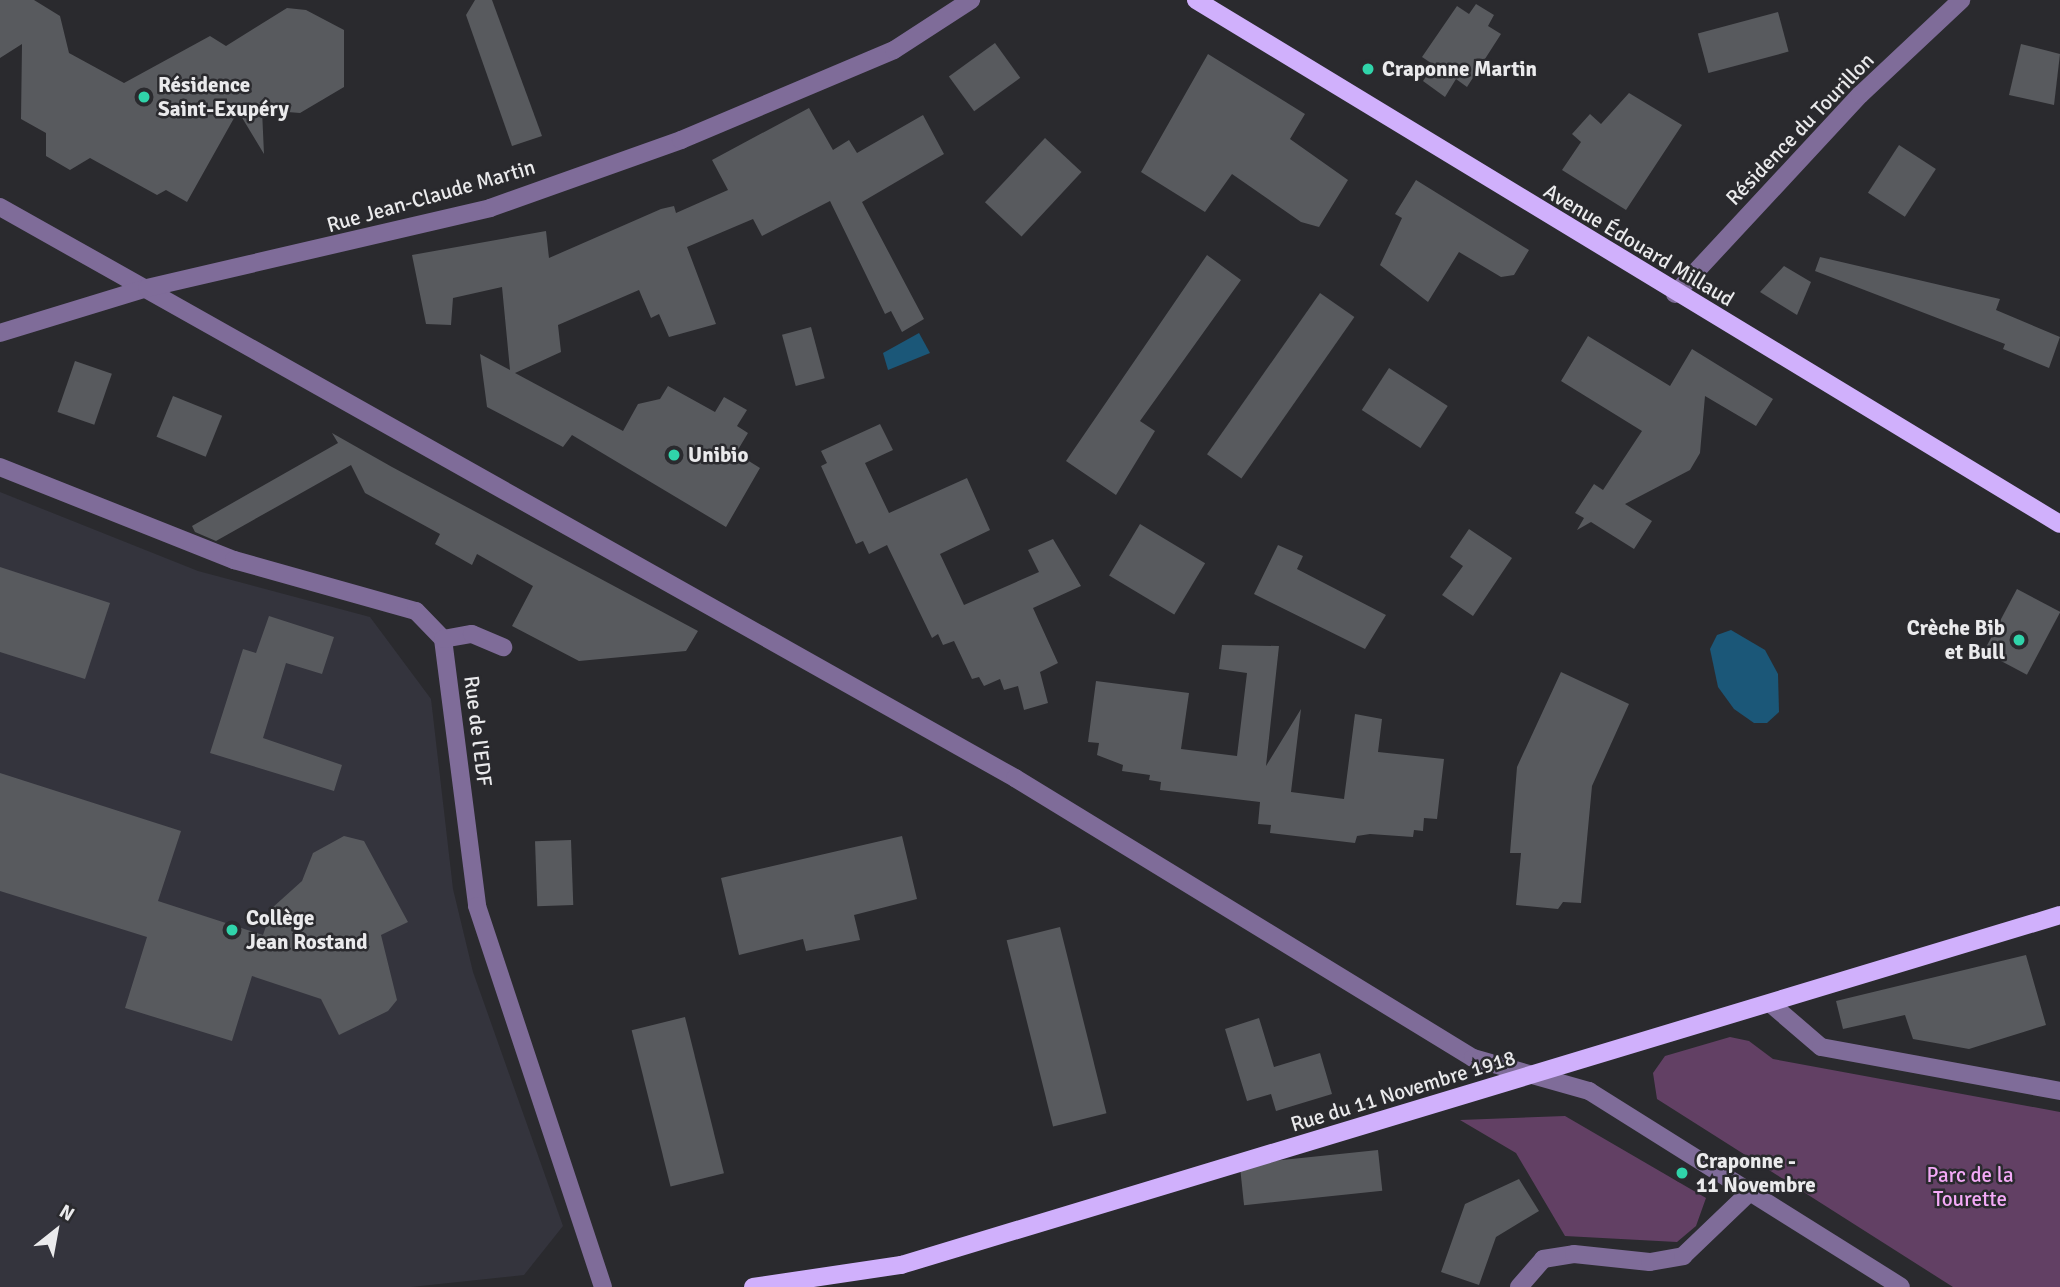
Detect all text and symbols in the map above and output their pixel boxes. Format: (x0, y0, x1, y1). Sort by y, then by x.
street label: Résidence du Tourillon (1721, 48, 1879, 210)
place label: Craponne Martin (1382, 56, 1537, 82)
marker: Craponne Martin (1360, 61, 1376, 77)
place label: Résidence Saint-Exupéry (158, 72, 289, 122)
marker: Résidence Saint-Exupéry (136, 89, 152, 105)
street label: Rue Jean-Claude Martin (324, 154, 538, 238)
street label: Avenue Édouard Millaud (1539, 178, 1739, 312)
place label: Unibio (688, 442, 748, 468)
marker: Unibio (666, 447, 682, 463)
place label: Crèche Bib et Bull (1907, 615, 2005, 665)
marker: Crèche Bib et Bull (2011, 632, 2027, 648)
street label: Rue de l'EDF (459, 674, 497, 788)
place label: Collège Jean Rostand (246, 905, 367, 955)
marker: Collège Jean Rostand (224, 922, 240, 938)
street label: Rue du 11 Novembre 1918 (1288, 1045, 1518, 1137)
place label: Craponne - 11 Novembre (1696, 1148, 1816, 1198)
park label: Parc de la Tourette (1926, 1162, 2014, 1212)
marker: Craponne - 11 Novembre (1674, 1165, 1690, 1181)
north arrow (21, 1196, 91, 1266)
text: N (55, 1199, 79, 1227)

